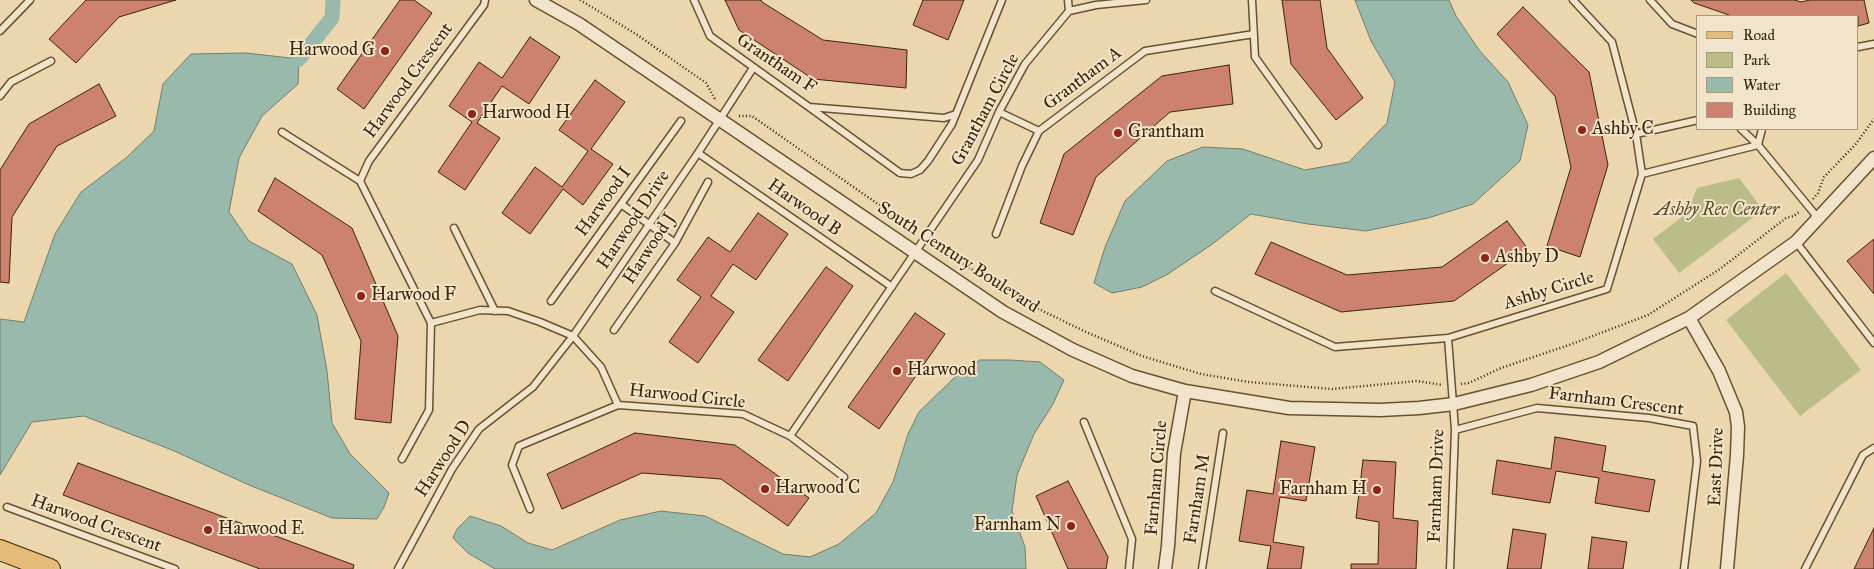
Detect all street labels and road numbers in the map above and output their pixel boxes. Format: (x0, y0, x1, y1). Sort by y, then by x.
street label: Harwood Crescent (360, 19, 458, 143)
street label: Grantham F (732, 29, 820, 99)
street label: Grantham A (1040, 43, 1126, 115)
street label: Grantham Circle (947, 50, 1025, 170)
street label: Harwood I (572, 163, 636, 241)
street label: Harwood Drive (593, 166, 675, 274)
street label: Harwood B (763, 175, 845, 241)
street label: South Century Boulevard (873, 198, 1043, 318)
street label: Harwood J (619, 209, 681, 289)
street label: Ashby Circle (1501, 267, 1597, 315)
street label: Harwood Circle (628, 380, 746, 414)
street label: Farnham Crescent (1547, 383, 1685, 421)
street label: Harwood D (411, 417, 477, 501)
street label: Farnham Circle (1141, 419, 1173, 537)
street label: East Drive (1705, 427, 1729, 507)
street label: Farnham Drive (1424, 429, 1450, 543)
street label: Farnham M (1180, 453, 1216, 545)
street label: Harwood Crescent (28, 490, 164, 558)

